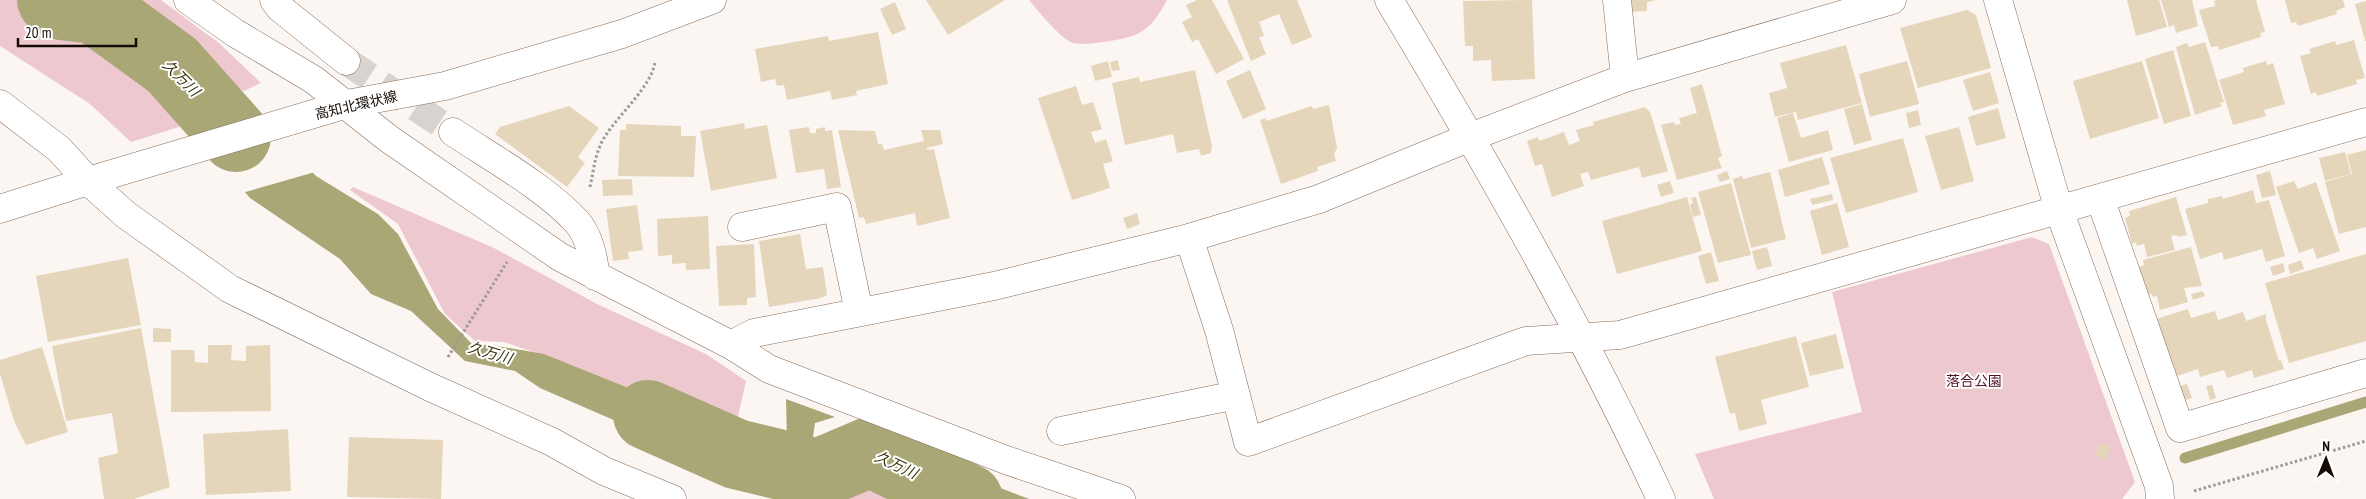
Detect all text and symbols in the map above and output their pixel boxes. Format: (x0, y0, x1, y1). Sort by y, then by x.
scale bar (18, 15, 135, 47)
text: 20 m (25, 23, 51, 42)
water label: 久万川 (159, 55, 205, 102)
street label: 高知北環状線 (313, 87, 399, 123)
water label: 久万川 (466, 337, 516, 368)
park label: 落合公園 (1946, 372, 2002, 390)
north arrow (2301, 434, 2351, 484)
text: N (2322, 437, 2330, 455)
water label: 久万川 (872, 446, 922, 484)

